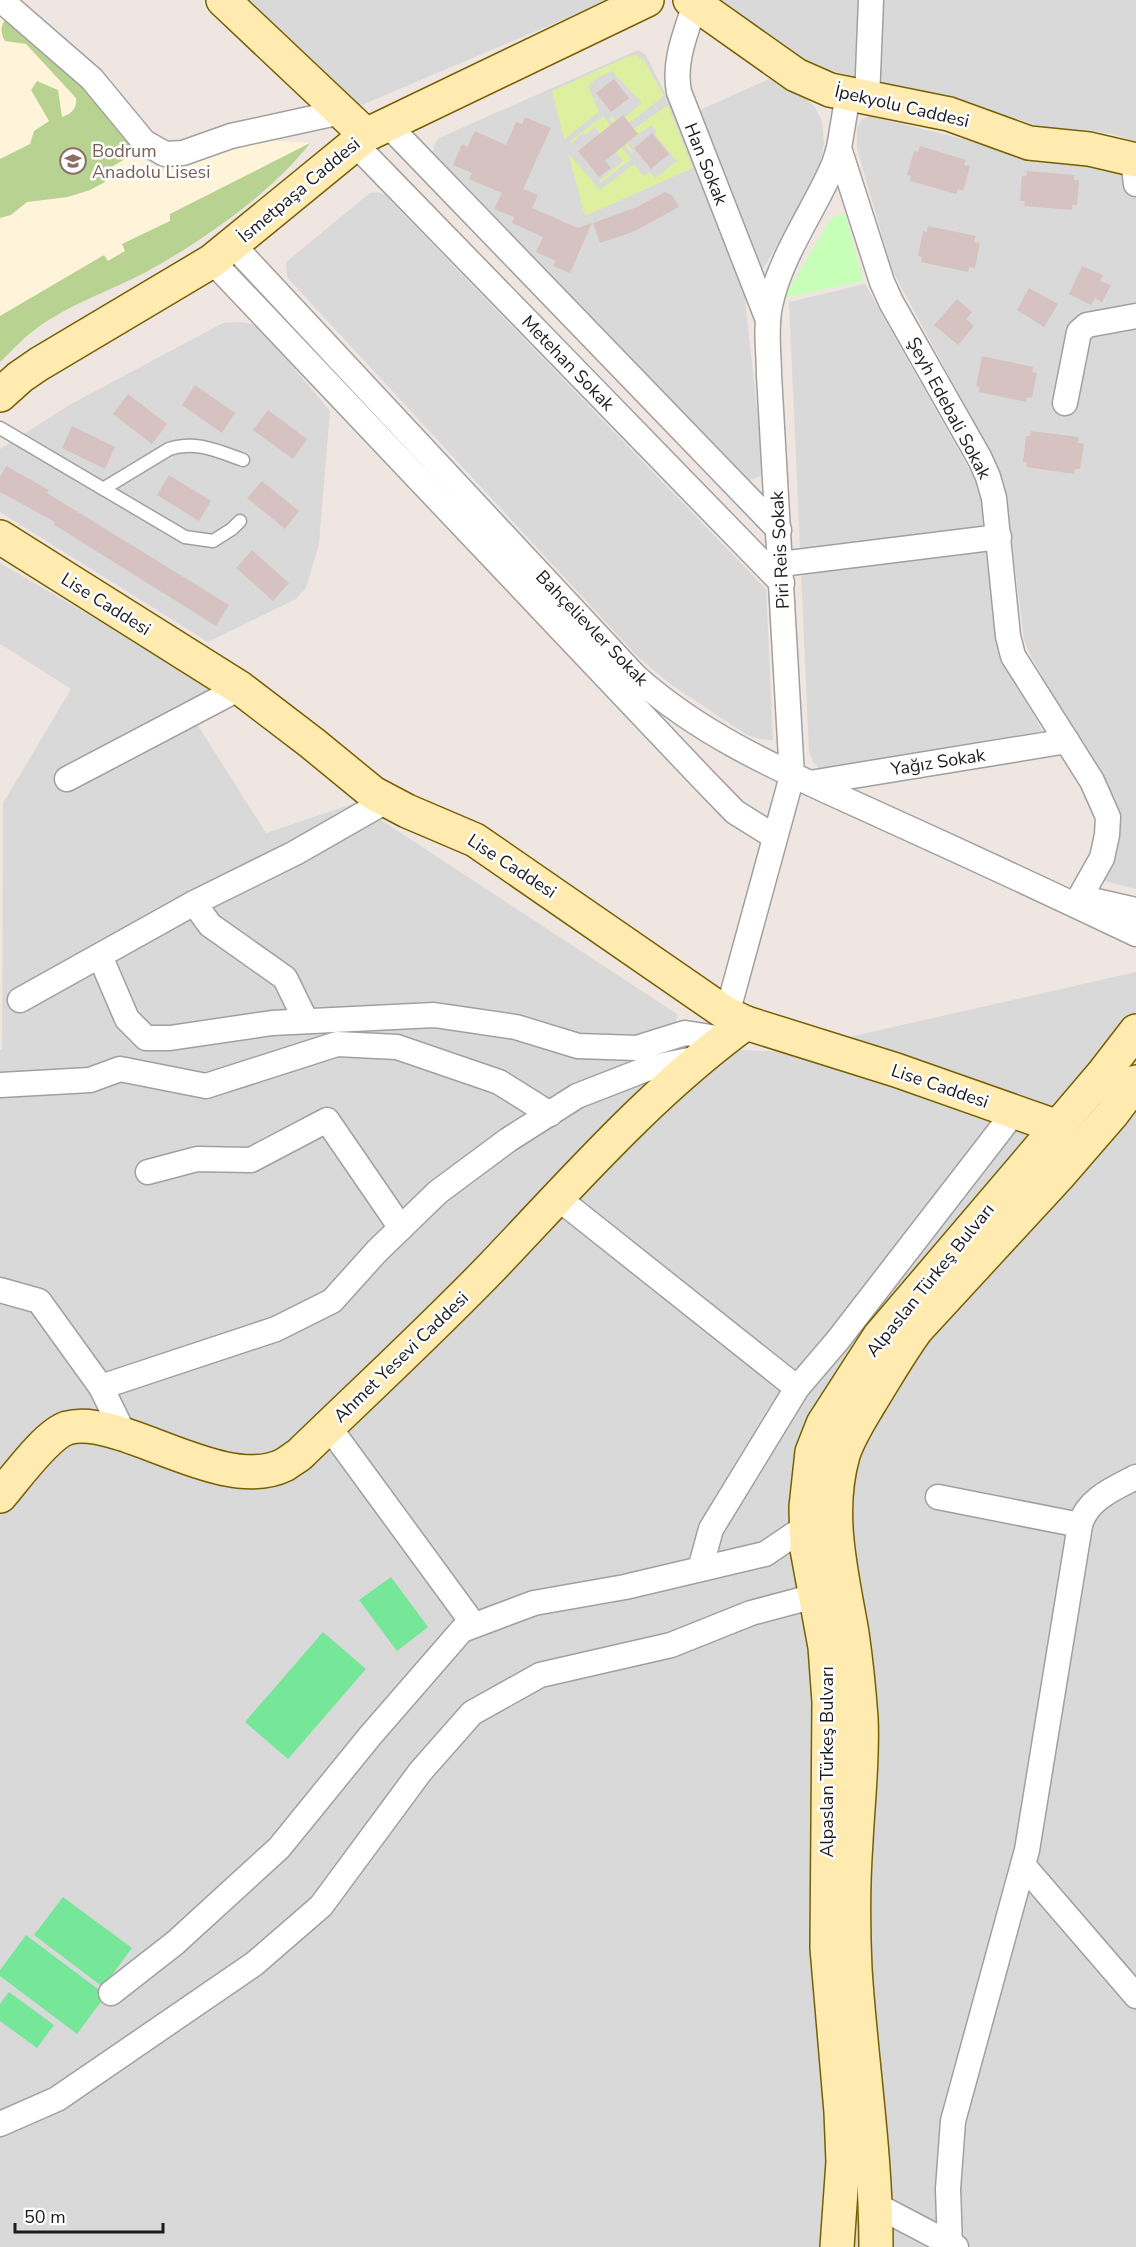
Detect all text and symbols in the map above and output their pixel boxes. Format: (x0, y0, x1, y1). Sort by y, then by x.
street label: İpekyolu Caddesi (832, 79, 972, 133)
street label: Han Sokak (679, 119, 734, 210)
street label: İsmetpaşa Caddesi (233, 132, 365, 248)
place label: Bodrum Anadolu Lisesi (92, 139, 210, 184)
school or university icon: Bodrum Anadolu Lisesi (58, 146, 88, 176)
street label: Metehan Sokak (516, 310, 620, 417)
street label: Şeyh Edebali Sokak (901, 333, 997, 484)
street label: Piri Reis Sokak (765, 489, 795, 610)
street label: Bahçelievler Sokak (530, 565, 654, 692)
street label: Lise Caddesi (57, 567, 155, 641)
street label: Yağız Sokak (888, 743, 988, 781)
street label: Lise Caddesi (463, 828, 561, 904)
street label: Lise Caddesi (888, 1058, 992, 1114)
street label: Alpaslan Türkeş Bulvarı (861, 1198, 999, 1362)
street label: Ahmet Yesevi Caddesi (328, 1286, 474, 1428)
street label: Alpaslan Türkeş Bulvarı (815, 1666, 839, 1858)
scale bar (15, 2196, 164, 2234)
text: 50 m (24, 2205, 66, 2229)

